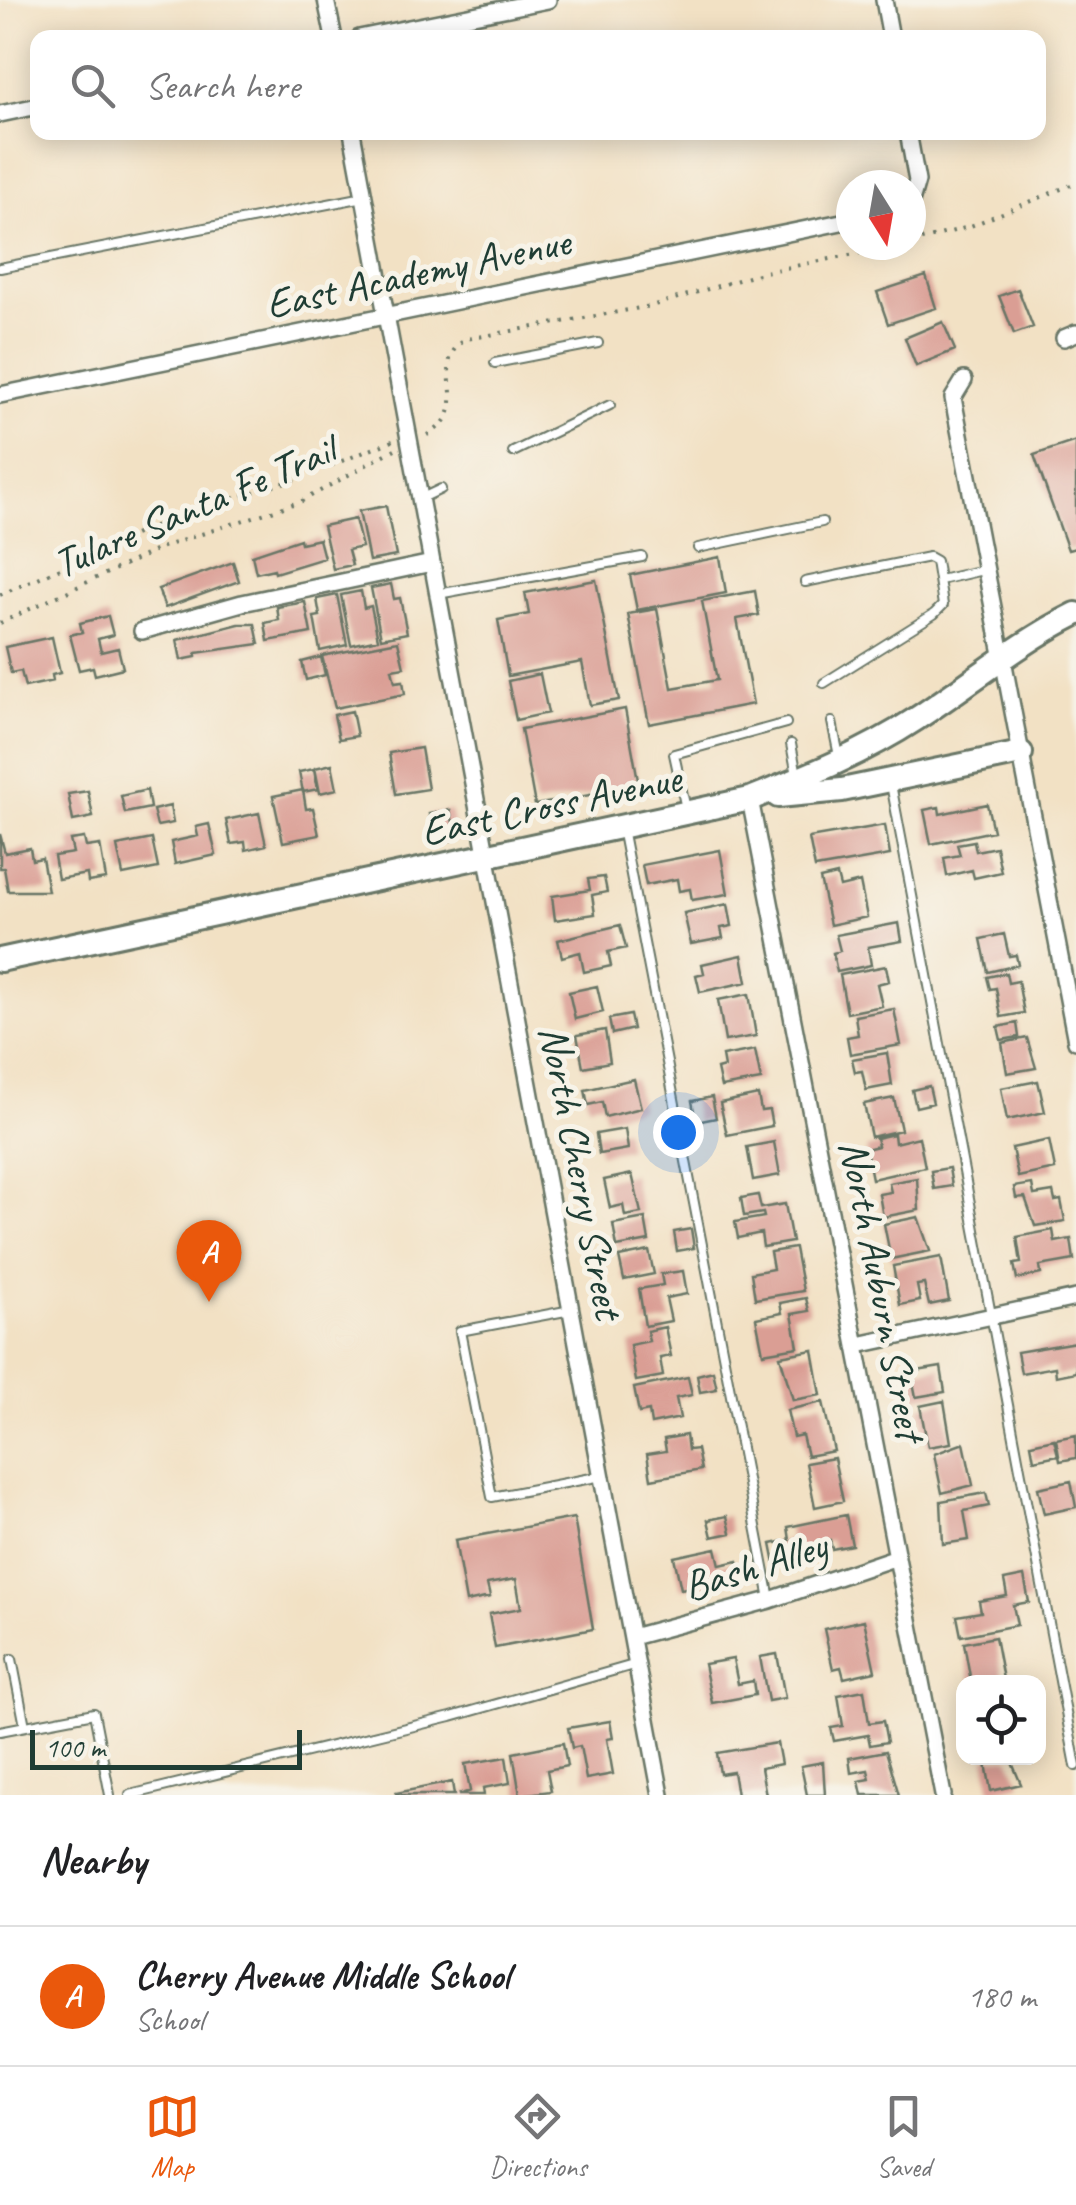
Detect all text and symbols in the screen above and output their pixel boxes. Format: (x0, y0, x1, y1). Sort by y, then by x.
search box (30, 30, 1046, 140)
icon: search (65, 58, 120, 113)
text: Search here (145, 62, 300, 109)
north arrow (836, 170, 926, 260)
street label: East Academy Avenue (261, 214, 577, 331)
street label: Tulare Santa Fe Trail (45, 421, 349, 590)
street label: East Cross Avenue (416, 751, 688, 858)
street label: North Cherry Street (527, 1021, 636, 1327)
your location (653, 1107, 704, 1158)
street label: North Auburn Street (827, 1136, 938, 1449)
pin: A (176, 1220, 242, 1302)
street label: Bash Alley (677, 1518, 836, 1613)
map controls (956, 1675, 1046, 1765)
button: locate (956, 1675, 1046, 1765)
scale bar (30, 1725, 302, 1770)
text: 100 m (45, 1730, 105, 1765)
text: Nearby (40, 1834, 146, 1887)
text: Cherry Avenue Middle School (135, 1952, 510, 1999)
text: A (64, 1976, 81, 2017)
text: 180 m (967, 1976, 1036, 2017)
text: School (135, 1999, 204, 2040)
tab: Map (145, 2089, 200, 2184)
tab: Directions (489, 2089, 587, 2184)
tab: Saved (876, 2089, 931, 2184)

